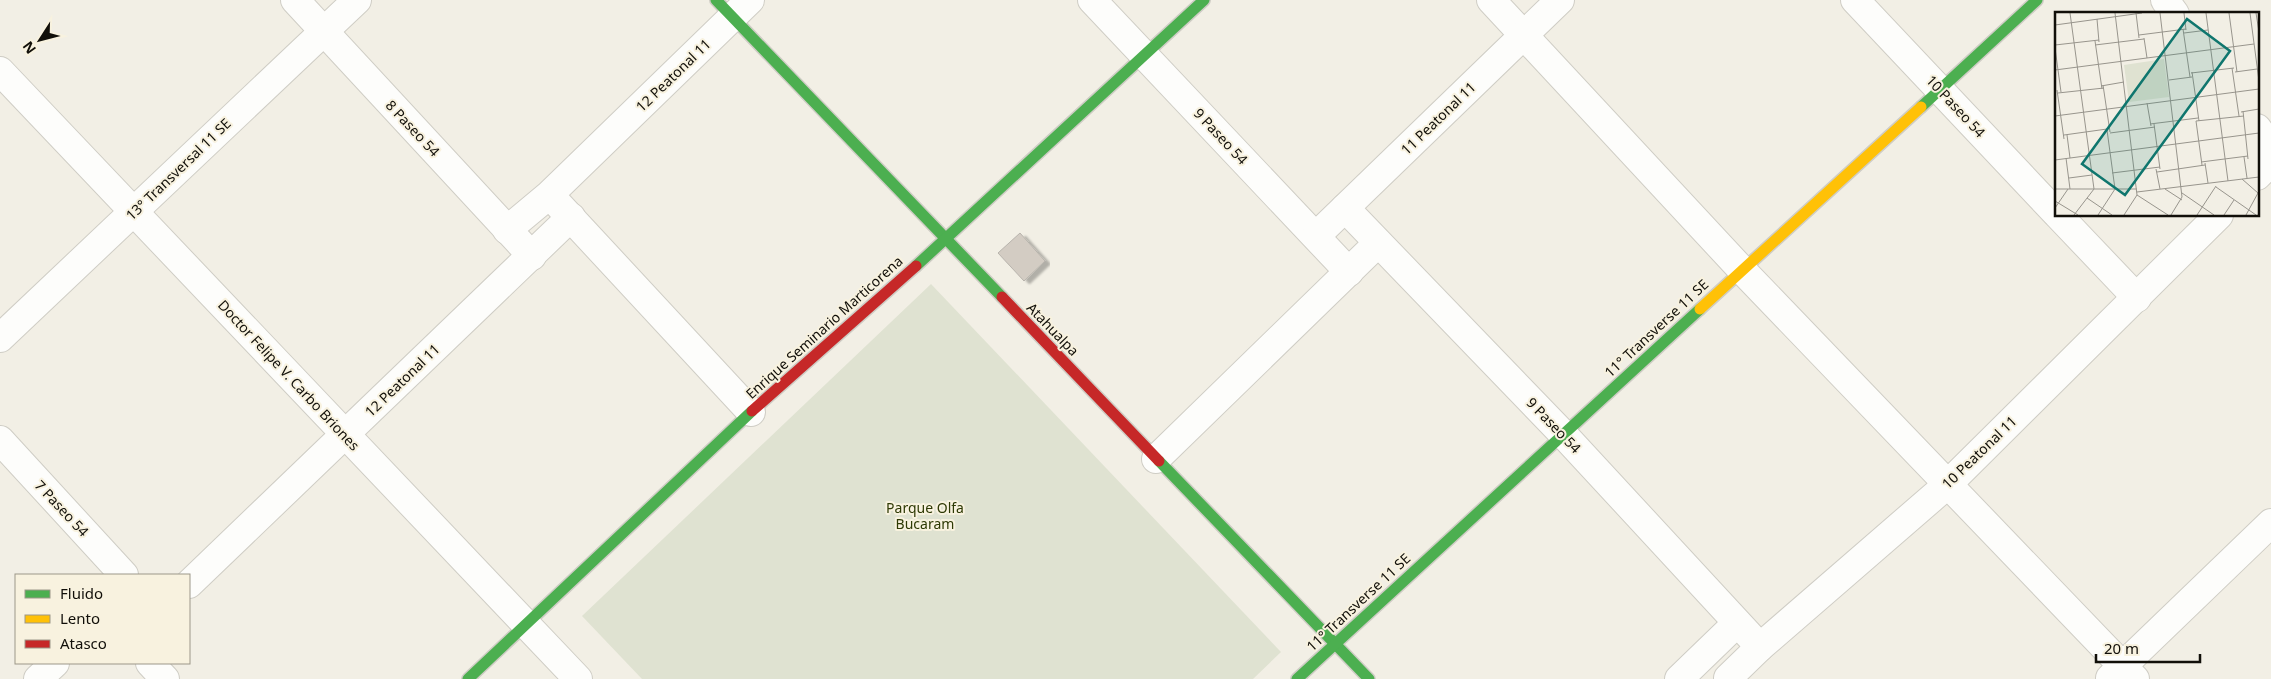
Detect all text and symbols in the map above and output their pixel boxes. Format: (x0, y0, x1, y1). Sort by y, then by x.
inset map (2055, 12, 2258, 216)
north arrow (15, 15, 65, 65)
street label: 12 Peatonal 11 (631, 34, 715, 116)
text: N (18, 38, 40, 58)
street label: 10 Paseo 54 (1922, 71, 1990, 141)
street label: 11 Peatonal 11 (1396, 77, 1480, 159)
street label: 8 Paseo 54 (382, 96, 444, 160)
street label: 9 Paseo 54 (1190, 104, 1252, 168)
street label: 13° Transversal 11 SE (121, 114, 235, 224)
street label: Enrique Seminario Marticorena (741, 251, 907, 403)
street label: 11° Transverse 11 SE (1600, 275, 1712, 381)
street label: Doctor Felipe V. Carbo Briones (214, 296, 364, 455)
street label: Atahualpa (1023, 298, 1083, 360)
street label: 12 Peatonal 11 (360, 339, 444, 421)
street label: 9 Paseo 54 (1523, 393, 1585, 457)
street label: 10 Peatonal 11 (1937, 411, 2021, 493)
street label: 7 Paseo 54 (31, 476, 93, 540)
park label: Parque Olfa Bucaram (886, 498, 964, 533)
street label: 11° Transverse 11 SE (1302, 549, 1414, 655)
legend (15, 574, 190, 664)
text: Fluido (60, 583, 103, 603)
text: Lento (60, 608, 100, 628)
scale bar (2096, 632, 2200, 664)
text: Atasco (60, 633, 107, 653)
text: 20 m (2104, 638, 2139, 658)

